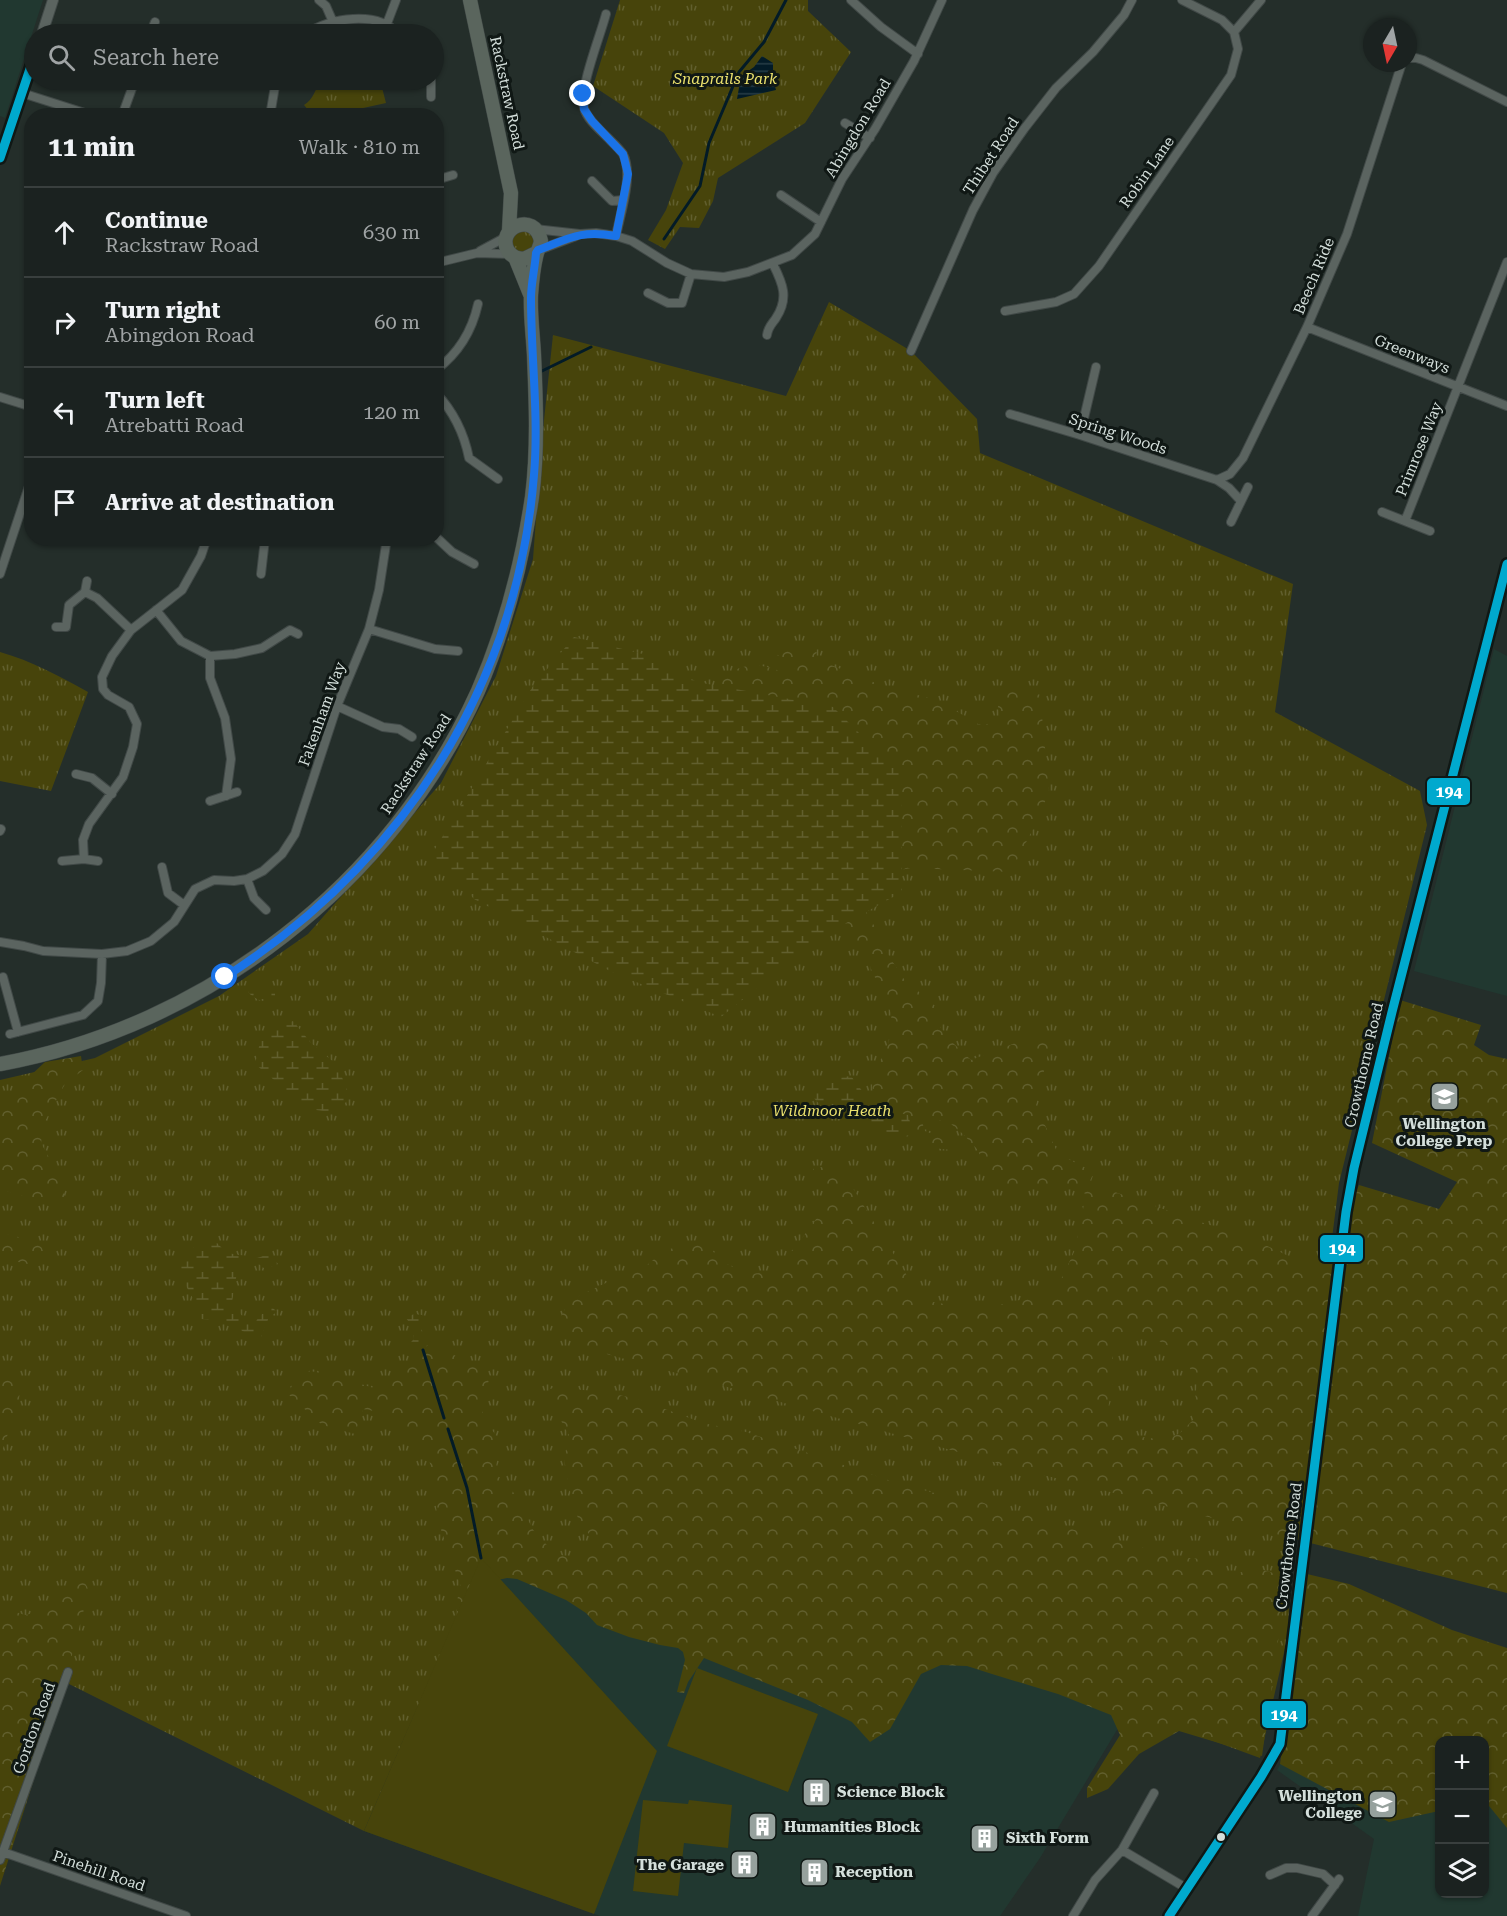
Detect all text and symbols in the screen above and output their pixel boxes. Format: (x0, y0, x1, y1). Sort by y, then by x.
north arrow (1363, 18, 1417, 72)
search box (24, 24, 444, 90)
street label: Rackstraw Road (486, 35, 528, 152)
icon: search (45, 41, 78, 74)
text: Search here (93, 45, 219, 70)
park label: Snaprails Park (672, 70, 778, 88)
street label: Abingdon Road (821, 75, 895, 181)
route end (569, 80, 595, 106)
street label: Thibet Road (959, 114, 1023, 198)
text: 11 min (48, 132, 135, 162)
street label: Robin Lane (1116, 133, 1178, 211)
text: Walk · 810 m (299, 135, 420, 159)
text: Continue (105, 208, 208, 233)
icon: ahead (48, 216, 81, 249)
text: 630 m (363, 220, 420, 244)
text: Rackstraw Road (105, 233, 259, 257)
street label: Beech Ride (1290, 235, 1338, 317)
text: Turn right (105, 298, 220, 323)
icon: right (48, 306, 81, 339)
text: 60 m (374, 310, 420, 334)
text: Abingdon Road (105, 323, 255, 347)
street label: Greenways (1372, 331, 1452, 377)
text: Turn left (105, 388, 205, 413)
icon: left (48, 396, 81, 429)
street label: Primrose Way (1392, 399, 1446, 499)
text: 120 m (363, 400, 420, 424)
street label: Spring Woods (1067, 410, 1169, 458)
text: Atrebatti Road (105, 413, 244, 437)
icon: arrive (48, 486, 81, 519)
text: Arrive at destination (105, 490, 334, 515)
street label: Fakenham Way (295, 659, 349, 769)
street label: Rackstraw Road (377, 710, 455, 817)
line badge: 194 (1426, 777, 1471, 806)
text: 194 (1436, 782, 1462, 801)
route start (211, 963, 237, 989)
street label: Crowthorne Road (1341, 1000, 1387, 1129)
school or university icon: Wellington College Prep (1428, 1081, 1460, 1113)
park label: Wildmoor Heath (773, 1102, 891, 1120)
place label: Wellington College Prep (1396, 1115, 1492, 1150)
line badge: 194 (1319, 1234, 1364, 1263)
text: 194 (1329, 1239, 1355, 1258)
street label: Crowthorne Road (1272, 1481, 1306, 1611)
street label: Gordon Road (9, 1679, 59, 1776)
line badge: 194 (1261, 1700, 1307, 1729)
text: 194 (1271, 1705, 1297, 1724)
map controls (1435, 1736, 1489, 1898)
button: + (1435, 1736, 1489, 1790)
building icon: Science Block (800, 1776, 832, 1808)
place label: Science Block (837, 1783, 945, 1801)
place label: Wellington College (1278, 1787, 1362, 1822)
school or university icon: Wellington College (1367, 1789, 1399, 1821)
button: − (1435, 1790, 1489, 1844)
building icon: Humanities Block (747, 1811, 779, 1843)
place label: Humanities Block (784, 1818, 921, 1836)
building icon: Sixth Form (969, 1822, 1001, 1854)
place label: Sixth Form (1006, 1829, 1089, 1847)
unlabelled marker (1215, 1831, 1227, 1843)
button: layers (1435, 1844, 1489, 1898)
street label: Pinehill Road (50, 1847, 148, 1895)
building icon: The Garage (729, 1849, 761, 1881)
place label: The Garage (637, 1856, 724, 1874)
building icon: Reception (798, 1856, 830, 1888)
place label: Reception (835, 1863, 913, 1881)

